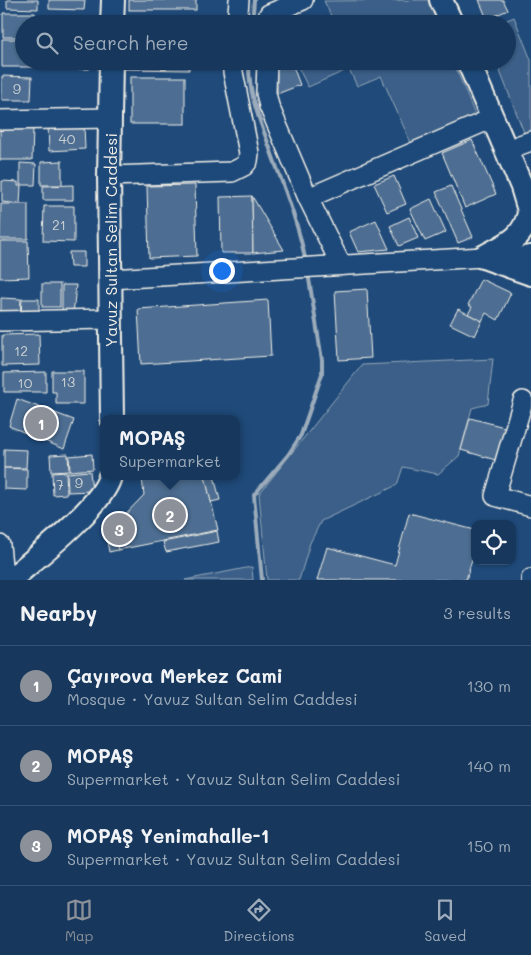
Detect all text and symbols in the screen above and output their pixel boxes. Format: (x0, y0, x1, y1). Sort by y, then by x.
search box (15, 15, 516, 70)
icon: search (33, 29, 61, 57)
text: Search here (73, 30, 189, 55)
house number: 9 (13, 79, 21, 98)
house number: 40 (59, 129, 76, 148)
street label: Yavuz Sultan Selim Caddesi (100, 133, 121, 347)
house number: 21 (52, 215, 66, 234)
your location (209, 258, 235, 284)
house number: 12 (14, 341, 28, 360)
house number: 13 (61, 372, 75, 391)
house number: 10 (18, 373, 33, 392)
pin: 1 (25, 404, 57, 442)
popup (100, 415, 240, 480)
text: MOPAŞ (119, 425, 186, 450)
text: Supermarket (119, 450, 221, 471)
house number: 9 (75, 473, 83, 492)
house number: 7 (56, 475, 64, 494)
pin: 2 (154, 496, 186, 534)
pin: 3 (103, 510, 135, 548)
map controls (471, 520, 516, 565)
button: locate (471, 520, 516, 565)
text: Nearby (20, 599, 97, 626)
text: 3 results (443, 602, 511, 623)
text: Çayırova Merkez Cami (67, 663, 283, 688)
text: 1 (32, 675, 40, 696)
text: 130 m (467, 675, 511, 696)
text: Mosque · Yavuz Sultan Selim Caddesi (67, 688, 358, 709)
text: MOPAŞ (67, 743, 134, 768)
text: 2 (32, 755, 40, 776)
text: 140 m (467, 755, 511, 776)
text: Supermarket · Yavuz Sultan Selim Caddesi (67, 768, 400, 789)
text: MOPAŞ Yenimahalle-1 (67, 823, 269, 848)
text: 3 (31, 835, 41, 856)
text: 150 m (467, 835, 511, 856)
text: Supermarket · Yavuz Sultan Selim Caddesi (67, 848, 400, 869)
tab: Map (65, 896, 93, 945)
tab: Directions (223, 896, 295, 945)
tab: Saved (424, 896, 466, 945)

